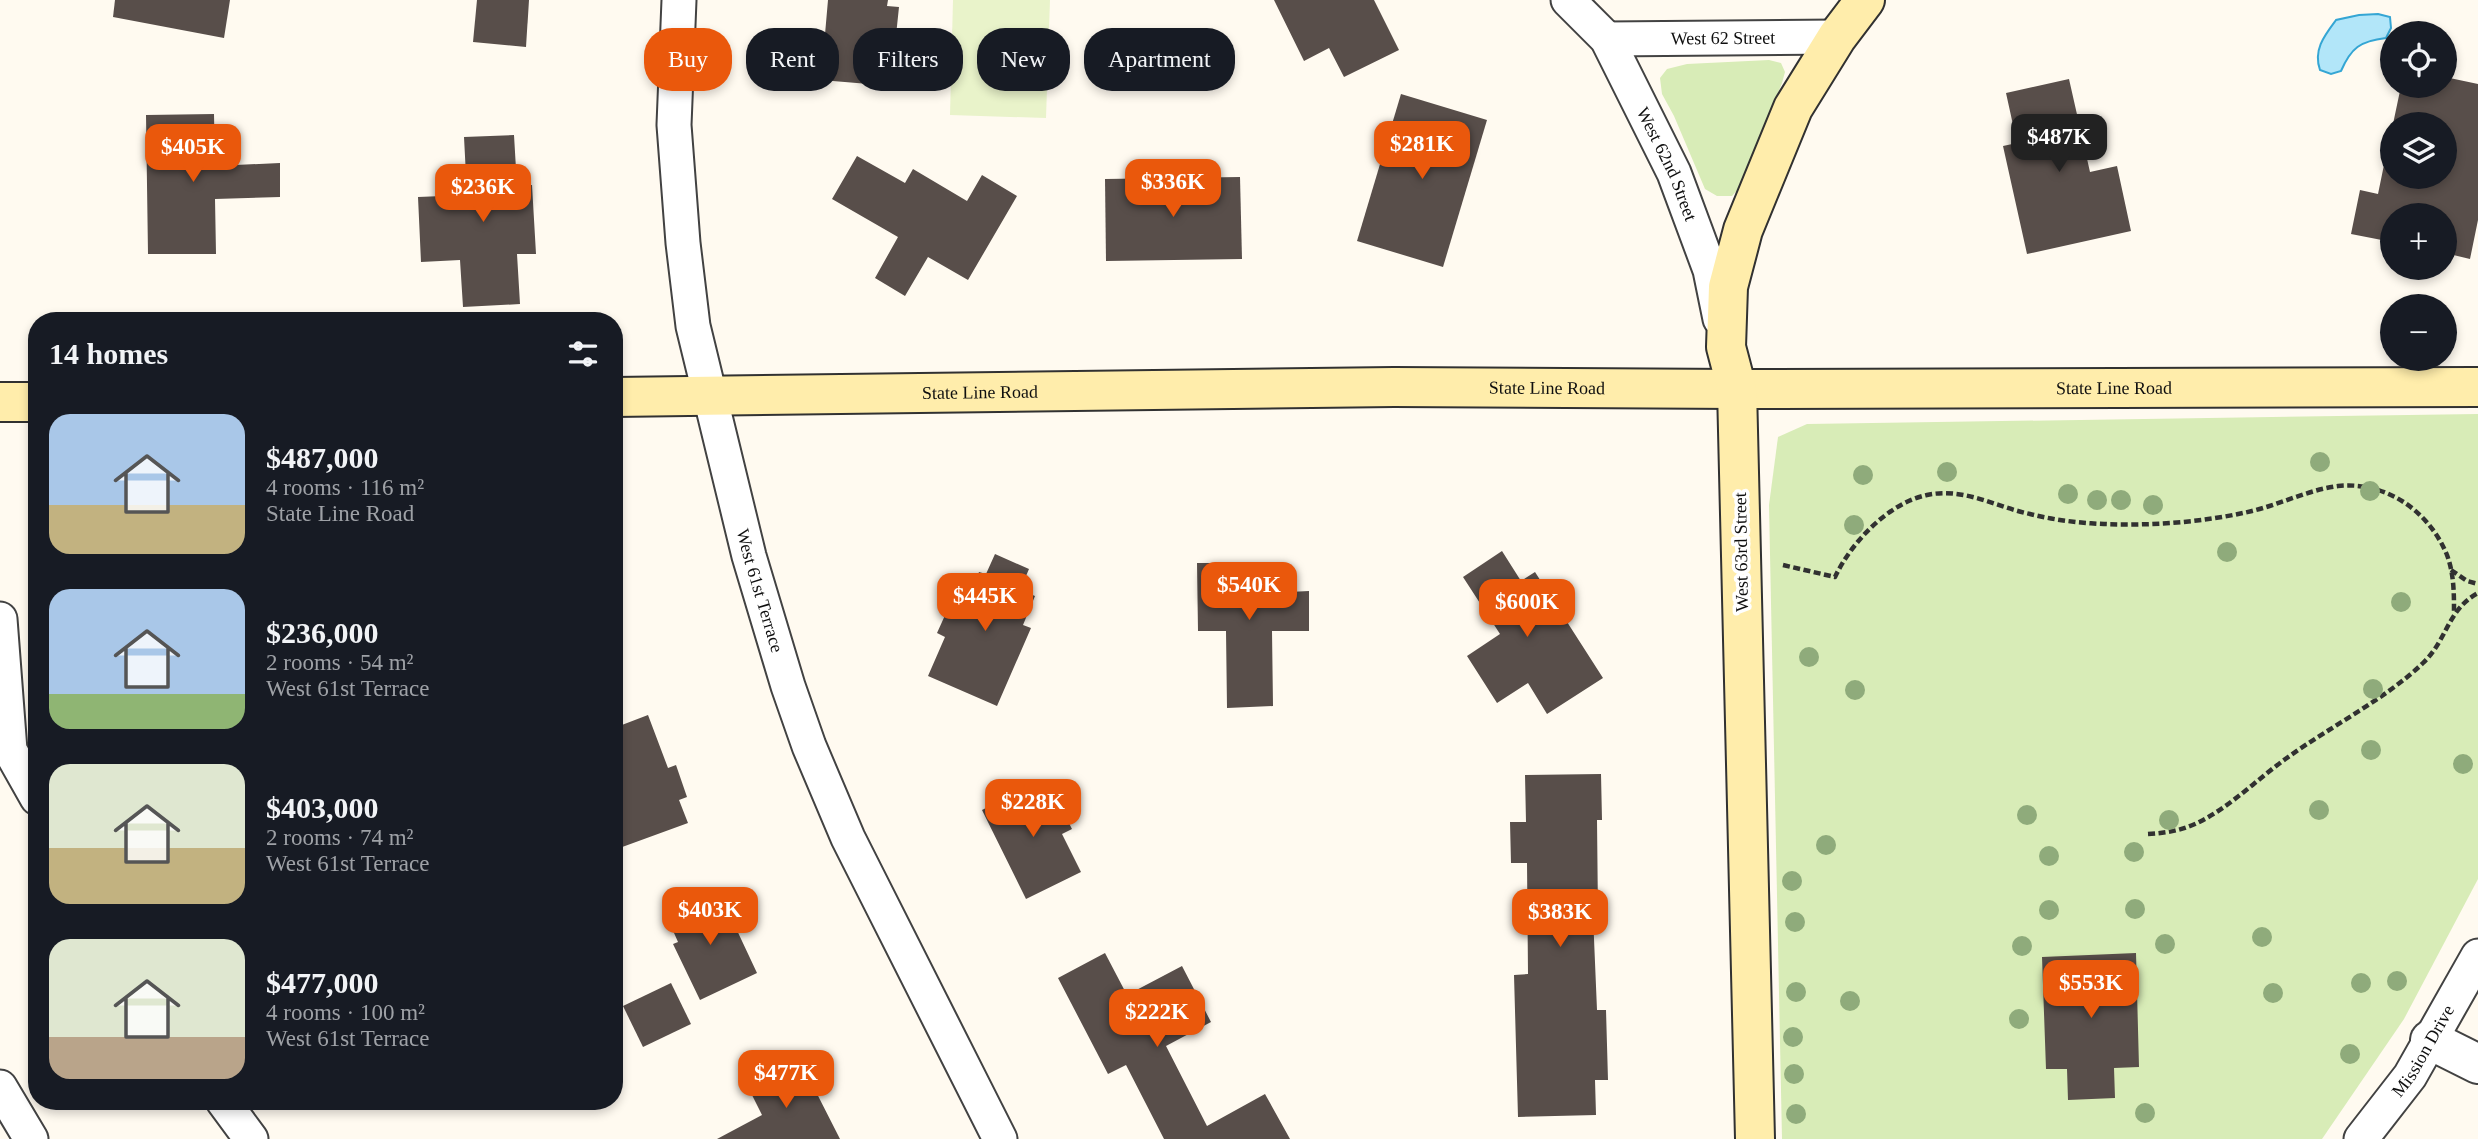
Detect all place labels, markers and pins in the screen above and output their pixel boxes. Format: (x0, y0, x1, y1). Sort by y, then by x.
pin: $487K (2010, 114, 2108, 174)
pin: $281K (1373, 122, 1471, 181)
pin: $405K (144, 124, 242, 184)
pin: $336K (1124, 160, 1222, 219)
pin: $236K (434, 164, 532, 224)
pin: $540K (1200, 562, 1298, 622)
pin: $445K (936, 574, 1034, 633)
pin: $600K (1478, 580, 1576, 639)
pin: $228K (984, 780, 1082, 839)
pin: $403K (661, 888, 759, 947)
pin: $383K (1511, 890, 1609, 949)
pin: $553K (2042, 960, 2140, 1020)
pin: $222K (1108, 990, 1206, 1049)
pin: $477K (737, 1050, 835, 1110)

